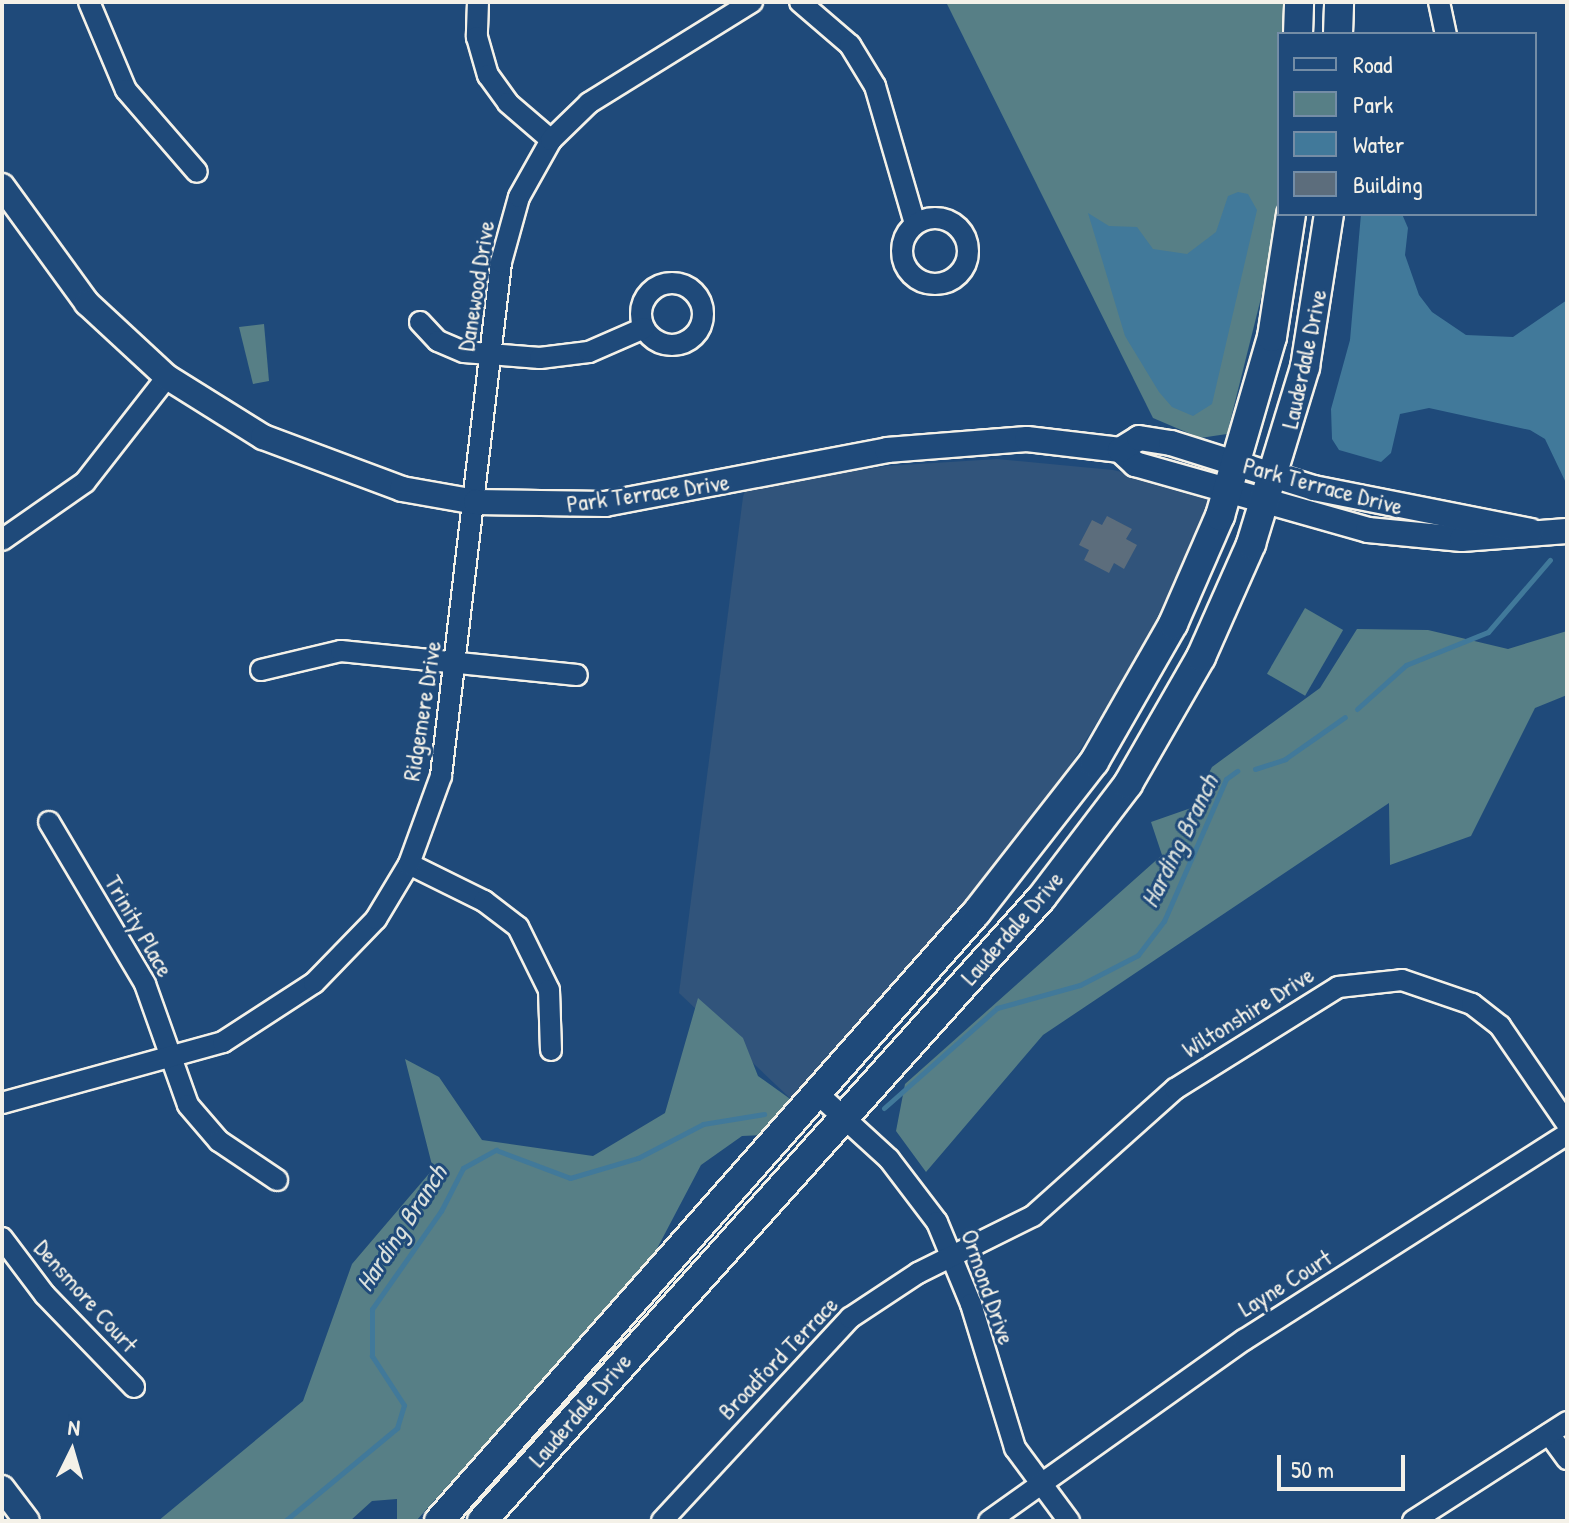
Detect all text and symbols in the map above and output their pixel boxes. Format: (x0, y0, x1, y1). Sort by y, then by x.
legend (1277, 32, 1537, 216)
text: Road (1353, 48, 1392, 80)
text: Park (1353, 88, 1393, 120)
text: Water (1353, 128, 1404, 160)
text: Building (1353, 168, 1423, 200)
street label: Danewood Drive (451, 219, 501, 353)
street label: Lauderdale Drive (1275, 287, 1333, 431)
street label: Park Terrace Drive (1240, 451, 1406, 521)
street label: Park Terrace Drive (565, 467, 731, 519)
street label: Ridgemere Drive (397, 639, 447, 783)
water label: Harding Branch (1133, 770, 1225, 912)
street label: Lauderdale Drive (955, 865, 1069, 991)
street label: Trinity Place (98, 870, 180, 982)
street label: Wiltonshire Drive (1177, 960, 1319, 1064)
water label: Harding Branch (349, 1159, 453, 1297)
street label: Ormond Drive (955, 1226, 1021, 1348)
street label: Densmore Court (28, 1234, 144, 1358)
street label: Layne Court (1233, 1243, 1337, 1323)
street label: Broadford Terrace (712, 1291, 844, 1425)
street label: Lauderdale Drive (523, 1347, 637, 1473)
north arrow (32, 1411, 112, 1491)
text: N (67, 1412, 81, 1443)
scale bar (1281, 1439, 1409, 1489)
text: 50 m (1291, 1453, 1334, 1485)

